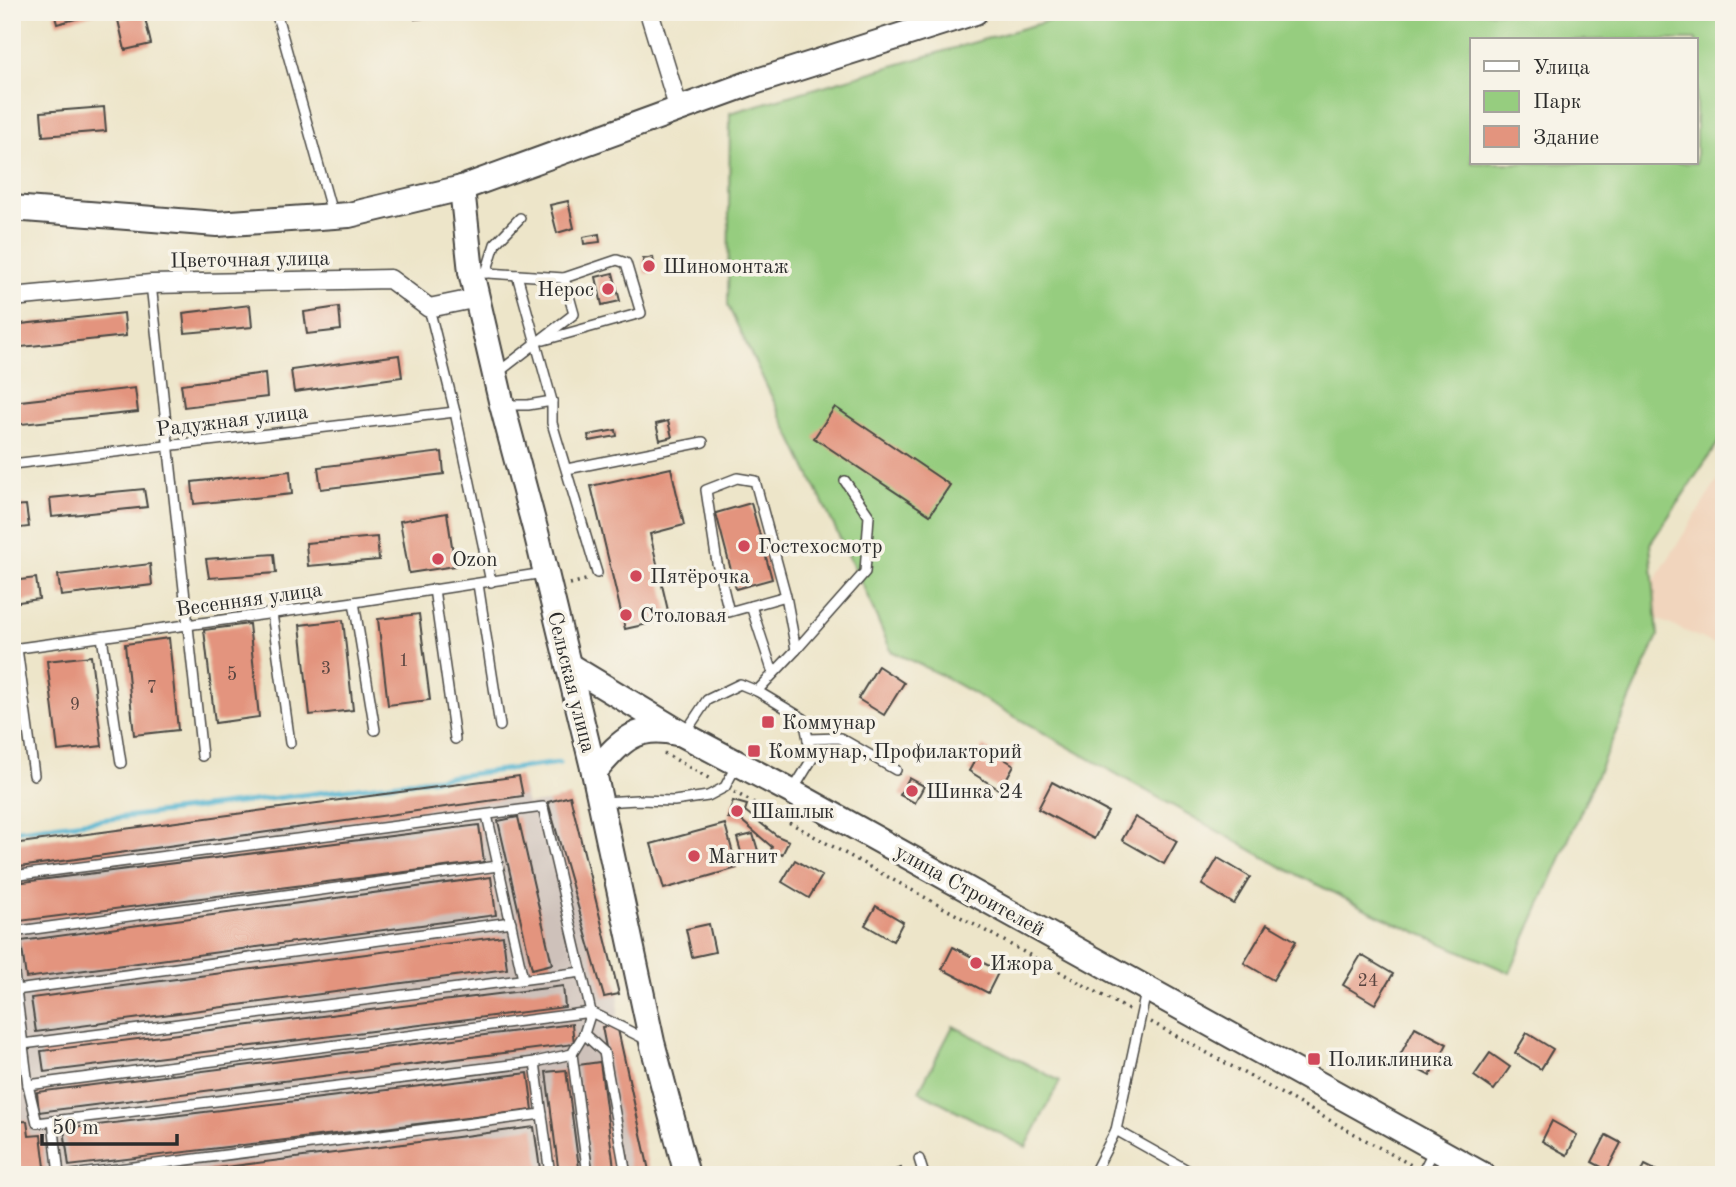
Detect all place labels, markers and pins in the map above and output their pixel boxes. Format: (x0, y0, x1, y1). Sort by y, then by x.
place label: Шиномонтаж (663, 257, 789, 278)
marker: Шиномонтаж (641, 258, 657, 274)
place label: Нерос (537, 280, 594, 301)
marker: Нерос (600, 281, 616, 297)
place label: Гостехосмотр (758, 537, 883, 558)
marker: Гостехосмотр (736, 538, 752, 554)
place label: Ozon (452, 550, 498, 571)
marker: Ozon (430, 551, 446, 567)
place label: Пятёрочка (650, 567, 750, 588)
marker: Пятёрочка (628, 568, 644, 584)
place label: Столовая (640, 606, 727, 627)
marker: Столовая (618, 607, 634, 623)
place label: Коммунар (782, 713, 876, 734)
marker: Коммунар (760, 714, 776, 730)
place label: Коммунар, Профилакторий (768, 742, 1022, 763)
marker: Коммунар, Профилакторий (746, 743, 762, 759)
place label: Шинка 24 (926, 782, 1023, 803)
marker: Шинка 24 (904, 783, 920, 799)
place label: Шашлык (751, 802, 835, 823)
marker: Шашлык (729, 803, 745, 819)
place label: Магнит (708, 847, 778, 868)
marker: Магнит (686, 848, 702, 864)
place label: Ижора (990, 954, 1053, 975)
marker: Ижора (968, 955, 984, 971)
place label: Поликлиника (1328, 1050, 1453, 1071)
marker: Поликлиника (1306, 1051, 1322, 1067)

